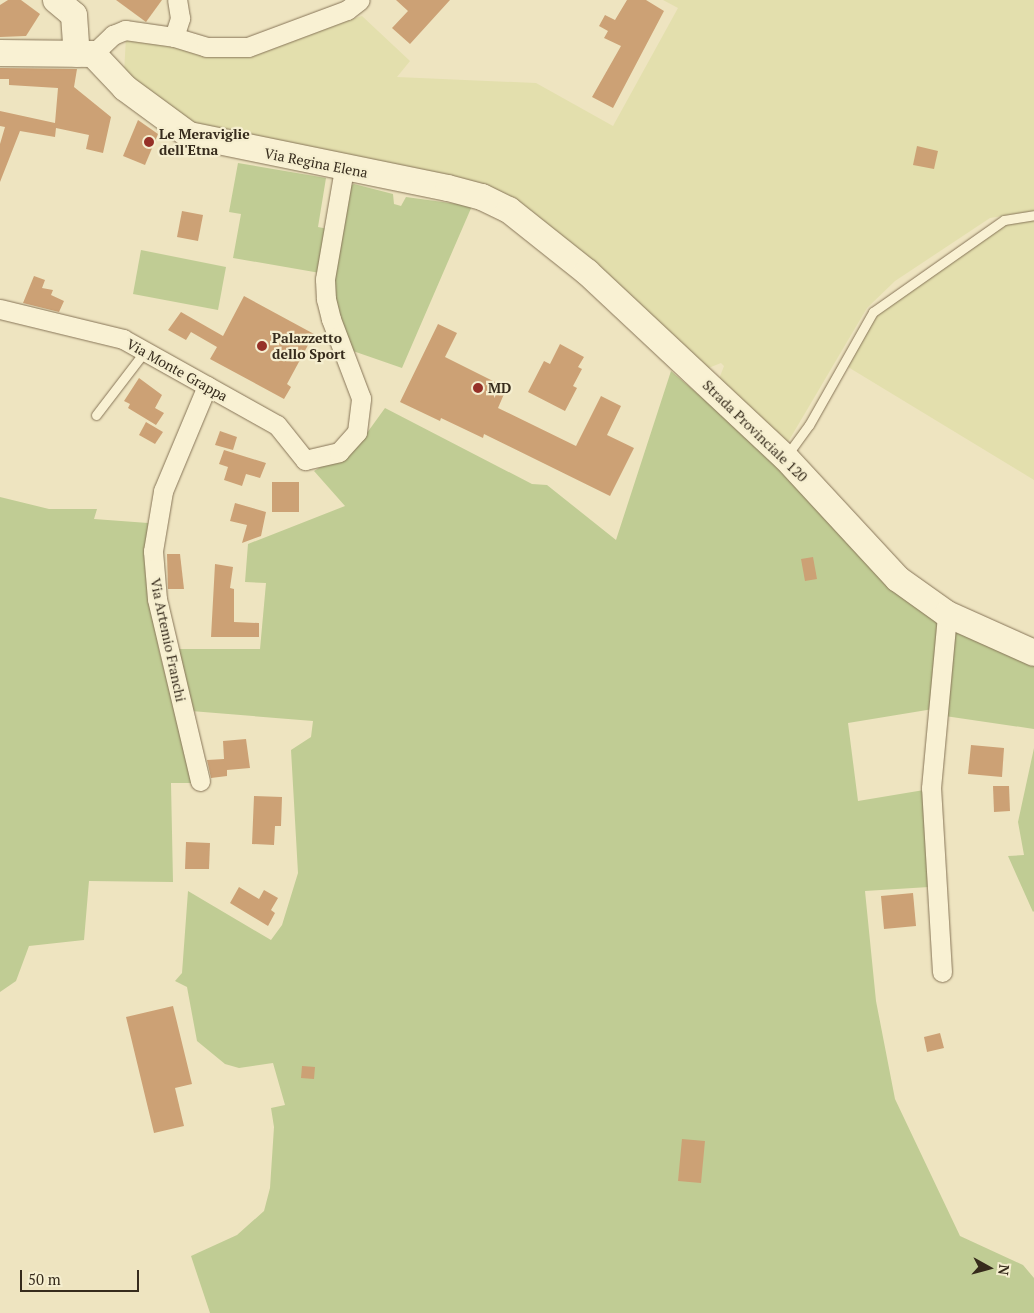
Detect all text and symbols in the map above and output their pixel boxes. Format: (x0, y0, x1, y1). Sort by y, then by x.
place label: Le Meraviglie dell'Etna (159, 126, 250, 158)
marker: Le Meraviglie dell'Etna (143, 136, 155, 148)
street label: Via Regina Elena (263, 145, 369, 181)
place label: Palazzetto dello Sport (272, 330, 346, 362)
street label: Via Monte Grappa (123, 335, 231, 405)
marker: Palazzetto dello Sport (256, 340, 268, 352)
street label: Strada Provinciale 120 (699, 377, 811, 485)
place label: MD (488, 380, 511, 396)
marker: MD (472, 382, 484, 394)
street label: Via Artemio Franchi (147, 577, 189, 703)
north arrow (964, 1243, 1014, 1293)
scale bar (22, 1260, 141, 1292)
text: N (994, 1263, 1014, 1276)
text: 50 m (28, 1269, 61, 1289)

